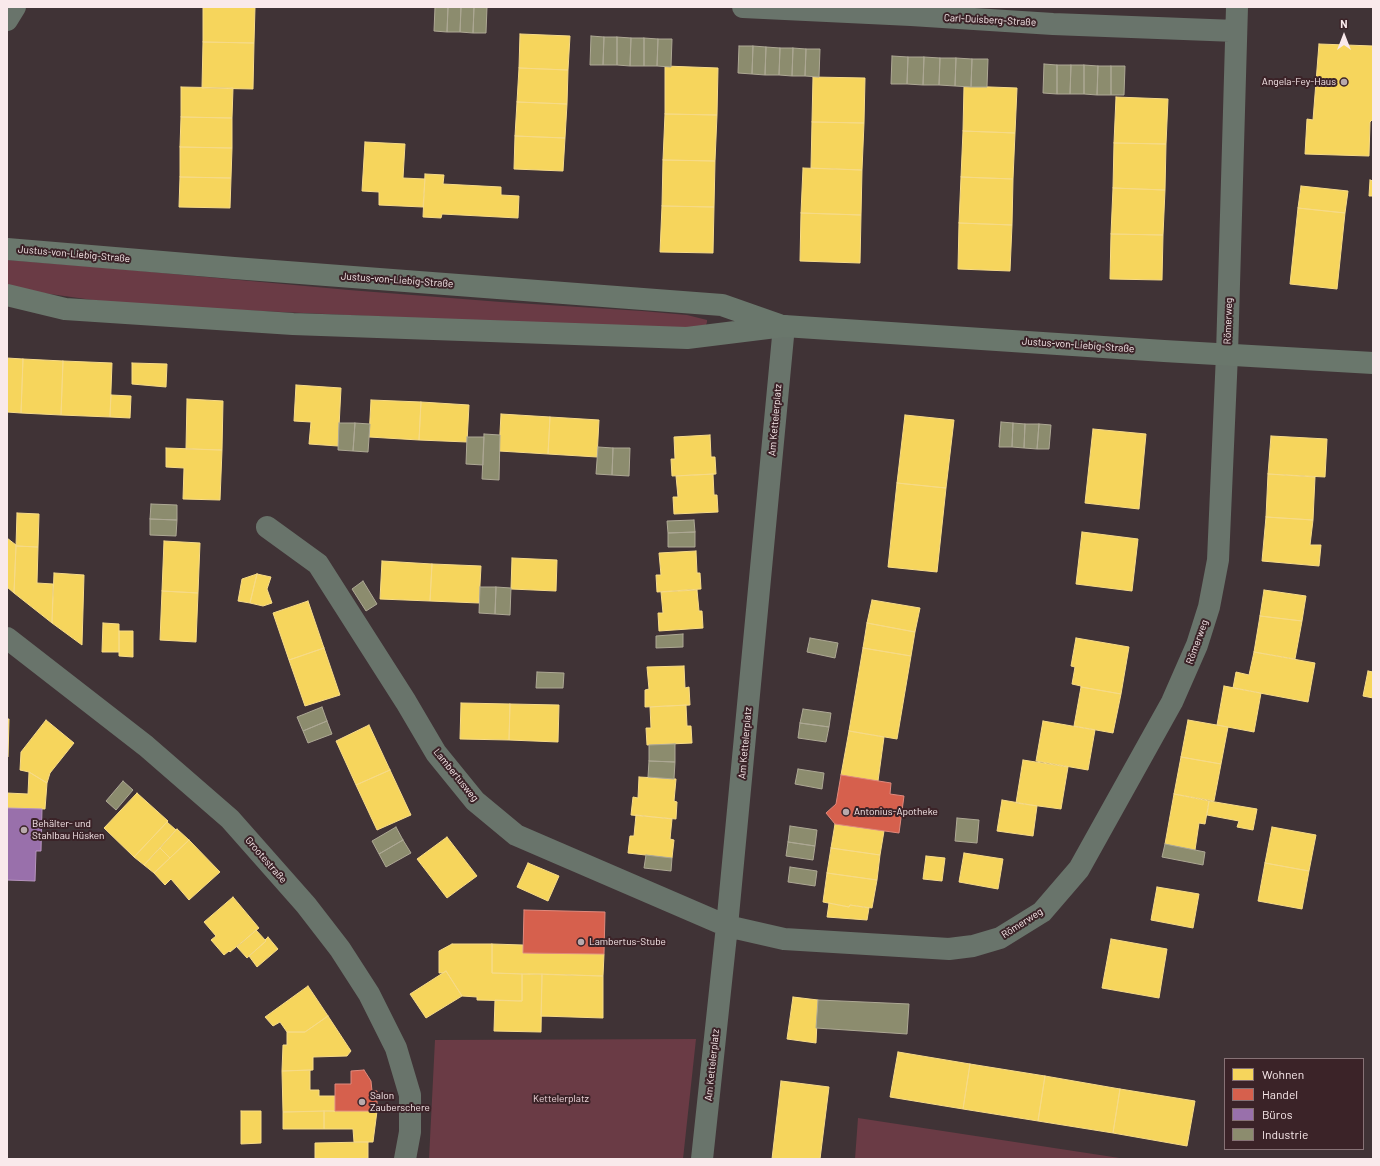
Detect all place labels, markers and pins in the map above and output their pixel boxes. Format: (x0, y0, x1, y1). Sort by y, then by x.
place label: Angela-Fey-Haus (1262, 76, 1336, 88)
marker: Angela-Fey-Haus (1339, 77, 1349, 87)
place label: Antonius-Apotheke (854, 806, 938, 818)
marker: Antonius-Apotheke (841, 807, 851, 817)
place label: Behälter- und Stahlbau Hüsken (32, 818, 104, 842)
marker: Behälter- und Stahlbau Hüsken (19, 825, 29, 835)
place label: Lambertus-Stube (589, 936, 666, 948)
marker: Lambertus-Stube (576, 937, 586, 947)
place label: Salon Zauberschere (370, 1090, 430, 1114)
marker: Salon Zauberschere (357, 1097, 367, 1107)

